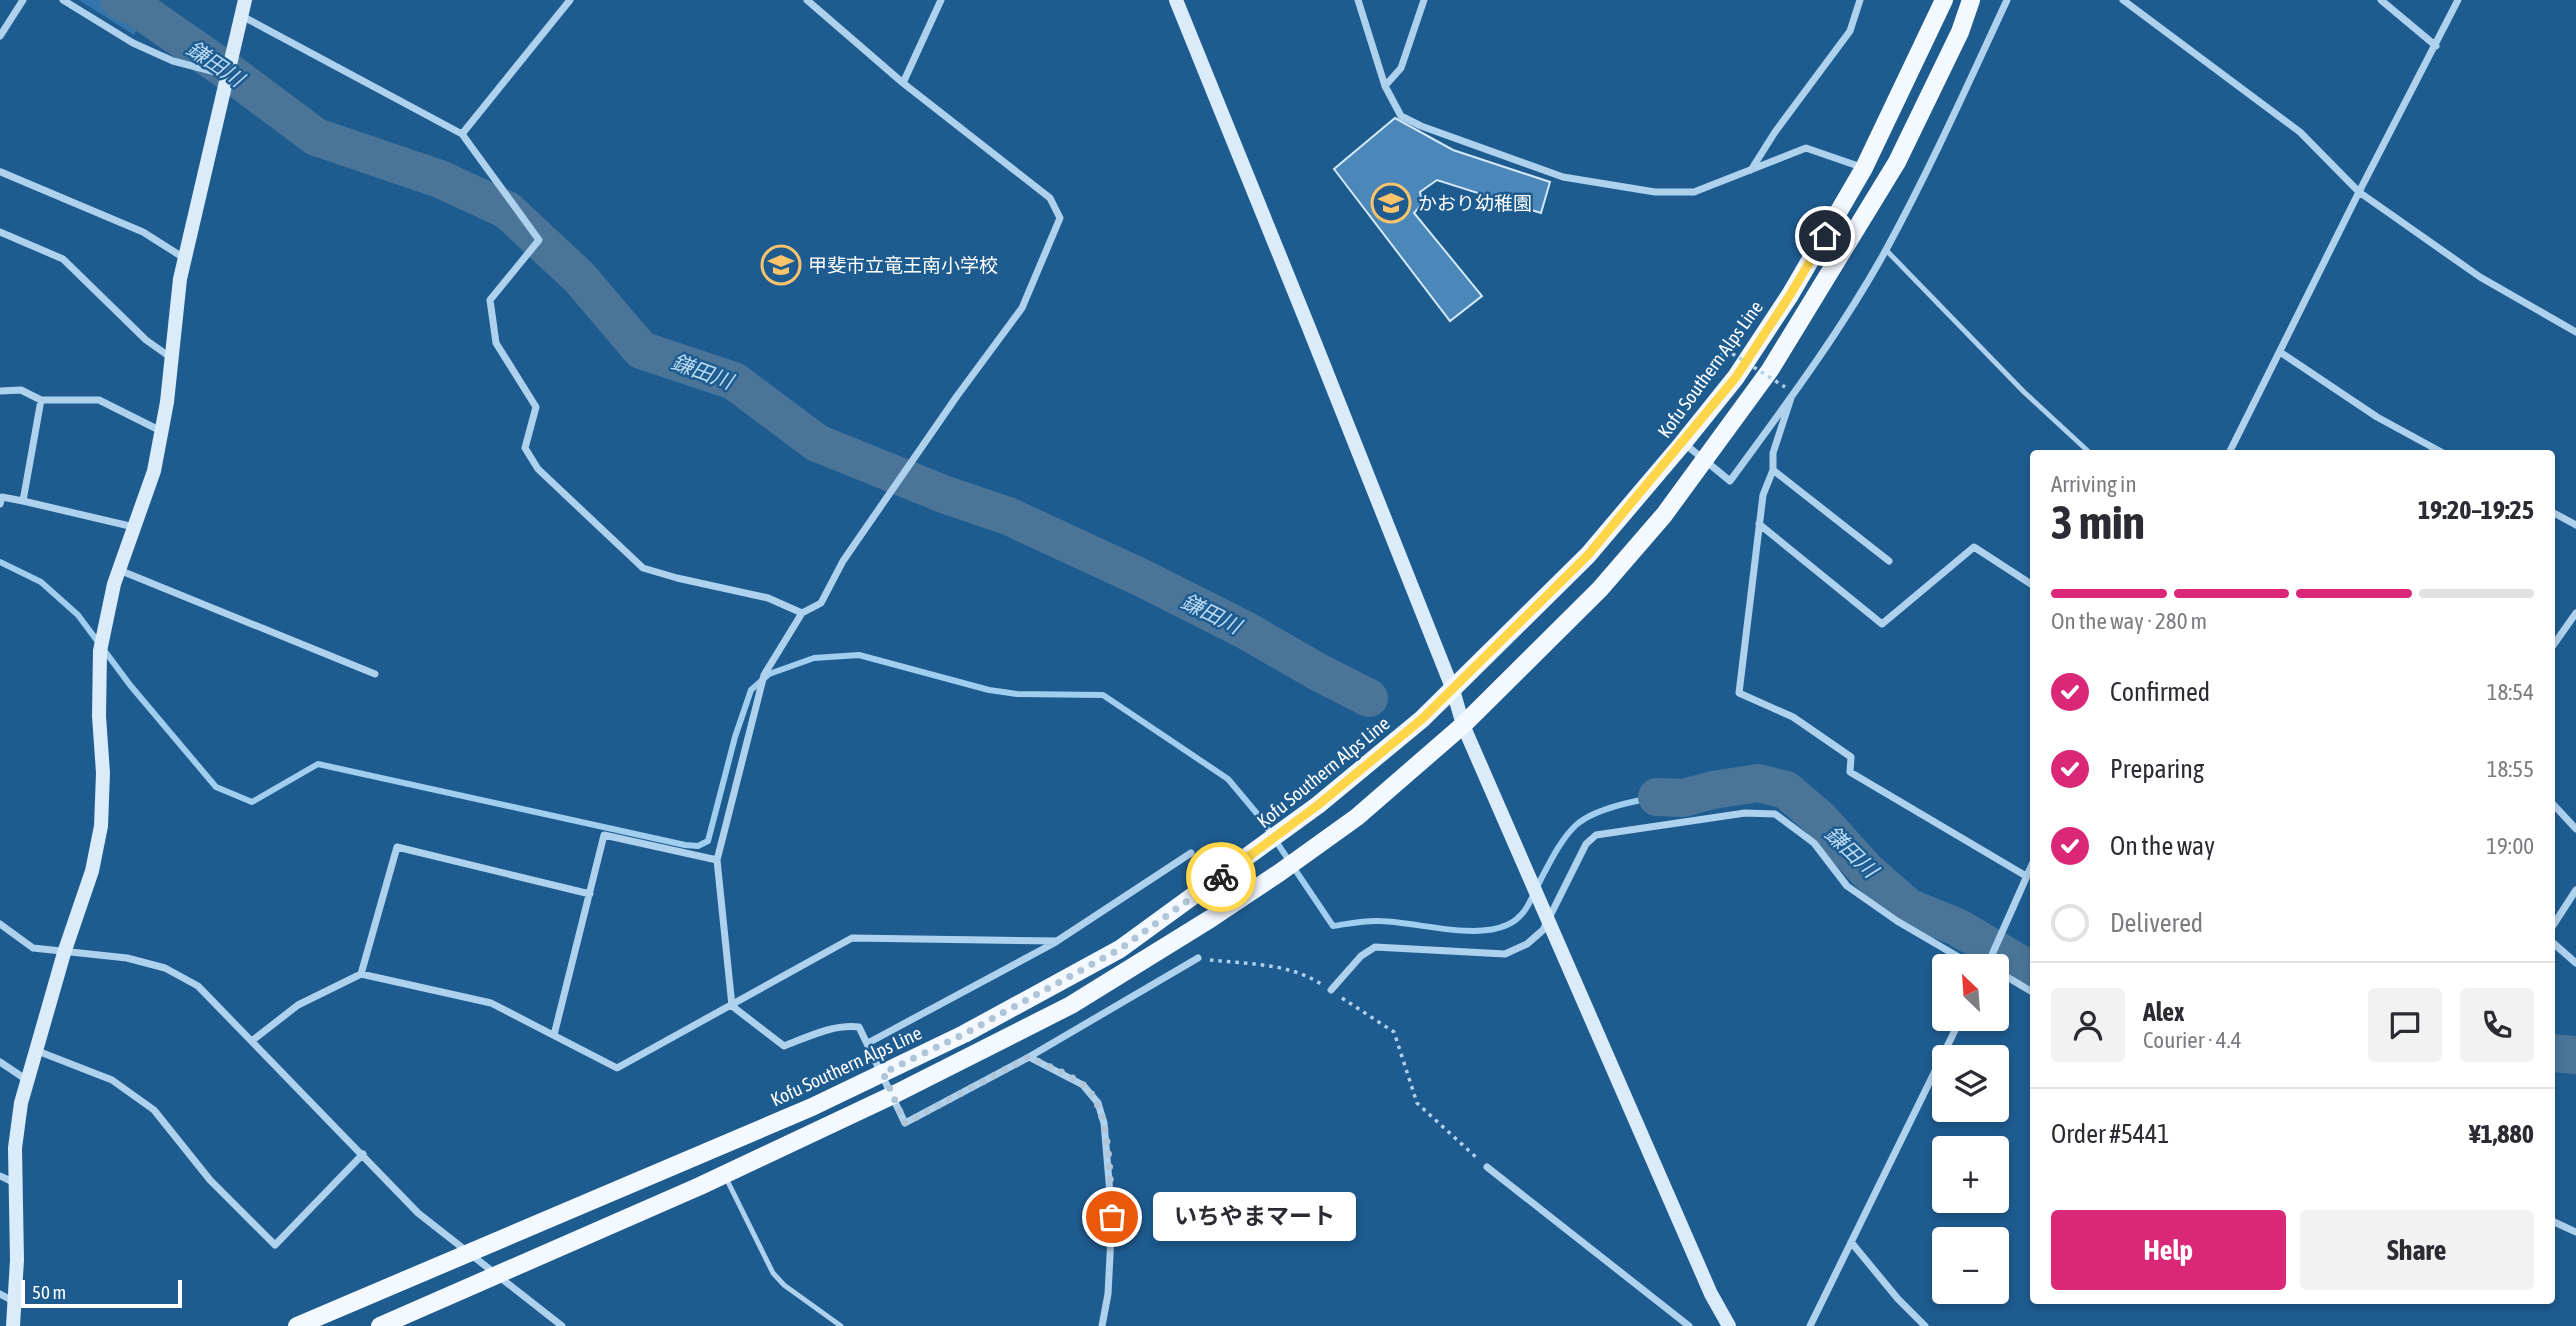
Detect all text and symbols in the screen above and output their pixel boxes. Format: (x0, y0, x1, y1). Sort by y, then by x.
water label: 鎌田川 (183, 36, 250, 92)
school or university icon: かおり幼稚園 (1370, 182, 1412, 224)
place label: かおり幼稚園 (1418, 192, 1532, 214)
pin (1795, 206, 1855, 266)
icon: home (1806, 217, 1844, 255)
school or university icon: 甲斐市立竜王南小学校 (760, 244, 802, 286)
place label: 甲斐市立竜王南小学校 (808, 254, 998, 276)
street label: Kofu Southern Alps Line (1653, 296, 1767, 442)
water label: 鎌田川 (669, 349, 738, 394)
text: Arriving in (2051, 471, 2137, 497)
text: 19:20–19:25 (2418, 495, 2534, 525)
text: 3 min (2051, 496, 2145, 549)
water label: 鎌田川 (1178, 589, 1247, 639)
text: On the way · 280 m (2051, 608, 2207, 634)
icon: check (2051, 673, 2089, 711)
text: Confirmed (2110, 677, 2210, 707)
text: 18:54 (2487, 679, 2534, 705)
street label: Kofu Southern Alps Line (1252, 712, 1394, 832)
icon: check (2051, 750, 2089, 788)
text: Preparing (2110, 754, 2204, 784)
text: 18:55 (2487, 756, 2534, 782)
water label: 鎌田川 (1821, 821, 1884, 883)
icon: check (2051, 827, 2089, 865)
text: On the way (2110, 831, 2215, 861)
text: 19:00 (2486, 833, 2534, 859)
courier (1186, 842, 1256, 912)
icon: bike (1202, 858, 1240, 896)
text: Delivered (2110, 908, 2203, 938)
north arrow (1932, 954, 2009, 1031)
map controls (1932, 954, 2009, 1304)
button: person (2051, 988, 2125, 1062)
button: chat (2368, 988, 2442, 1062)
button: phone (2460, 988, 2534, 1062)
text: Alex (2143, 997, 2184, 1027)
street label: Kofu Southern Alps Line (767, 1021, 925, 1111)
text: Courier · 4.4 (2143, 1027, 2242, 1053)
button: layers (1932, 1045, 2009, 1122)
text: Order #5441 (2051, 1119, 2170, 1149)
text: ¥1,880 (2469, 1119, 2534, 1149)
button: + (1932, 1136, 2009, 1213)
pin (1082, 1187, 1142, 1247)
callout: いちやまマート (1154, 1192, 1357, 1242)
icon: bag (1093, 1198, 1131, 1236)
text: いちやまマート (1174, 1203, 1335, 1229)
button: Help (2051, 1210, 2286, 1290)
button: Share (2300, 1210, 2534, 1290)
button: − (1932, 1227, 2009, 1304)
scale bar (21, 1277, 182, 1309)
text: 50 m (32, 1281, 66, 1303)

